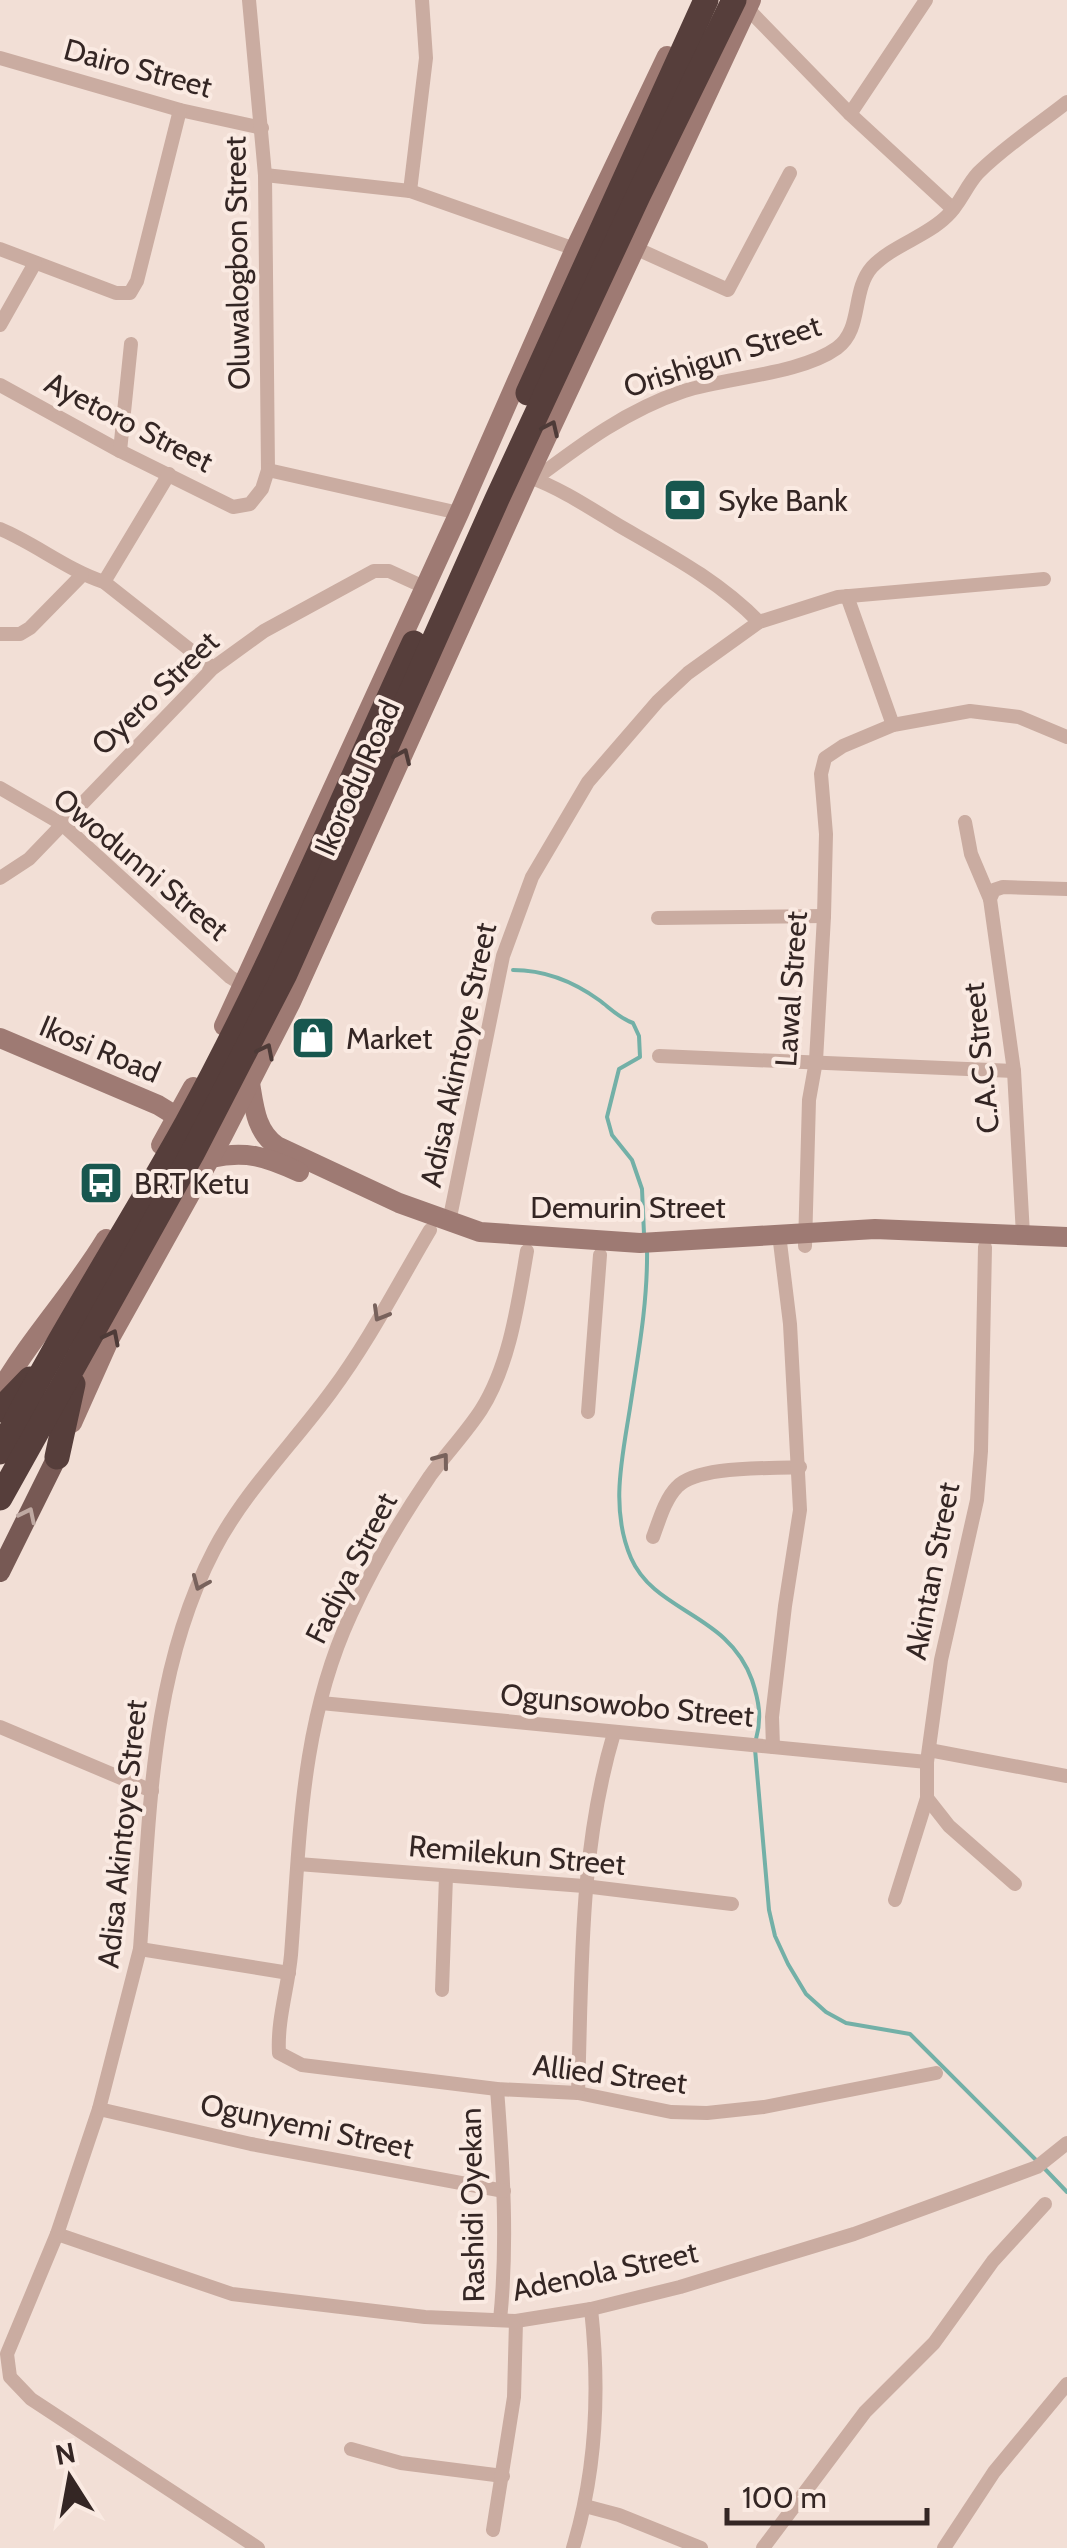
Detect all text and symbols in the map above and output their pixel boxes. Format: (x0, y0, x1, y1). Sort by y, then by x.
street label: Dairo Street (60, 30, 216, 106)
street label: Oluwalogbon Street (216, 136, 258, 390)
street label: Orishigun Street (619, 307, 825, 405)
street label: Ayetoro Street (39, 364, 219, 480)
one-way arrow (539, 420, 559, 438)
bank icon: Syke Bank (662, 477, 708, 523)
place label: Syke Bank (718, 482, 848, 519)
street label: Oyero Street (84, 623, 226, 763)
street label: Ikorodu Road (306, 694, 408, 862)
one-way arrow (390, 748, 410, 766)
street label: Owodunni Street (46, 780, 236, 948)
street label: Lawal Street (767, 910, 815, 1068)
street label: Adisa Akintoye Street (412, 919, 504, 1191)
street label: C.A.C Street (955, 981, 1007, 1135)
street label: Ikosi Road (34, 1007, 166, 1091)
shop icon: Market (290, 1015, 336, 1061)
place label: Market (346, 1020, 432, 1057)
one-way arrow (254, 1043, 274, 1061)
bus stop icon: BRT Ketu (78, 1160, 124, 1206)
place label: BRT Ketu (134, 1165, 250, 1202)
street label: Demurin Street (530, 1189, 726, 1226)
one-way arrow (373, 1303, 393, 1321)
one-way arrow (100, 1329, 119, 1347)
one-way arrow (431, 1453, 448, 1471)
street label: Akintan Street (897, 1479, 967, 1663)
street label: Fadiya Street (297, 1486, 405, 1650)
one-way arrow (16, 1507, 36, 1525)
one-way arrow (191, 1573, 211, 1590)
street label: Ogunsowobo Street (499, 1675, 755, 1735)
street label: Adisa Akintoye Street (90, 1698, 154, 1970)
street label: Remilekun Street (407, 1827, 627, 1883)
street label: Allied Street (531, 2046, 689, 2102)
street label: Ogunyemi Street (197, 2085, 417, 2167)
street label: Rashidi Oyekan (452, 2107, 492, 2303)
street label: Adenola Street (509, 2233, 701, 2309)
north arrow (20, 2428, 120, 2528)
text: N (52, 2435, 78, 2472)
scale bar (727, 2463, 927, 2525)
text: 100 m (742, 2479, 827, 2516)

